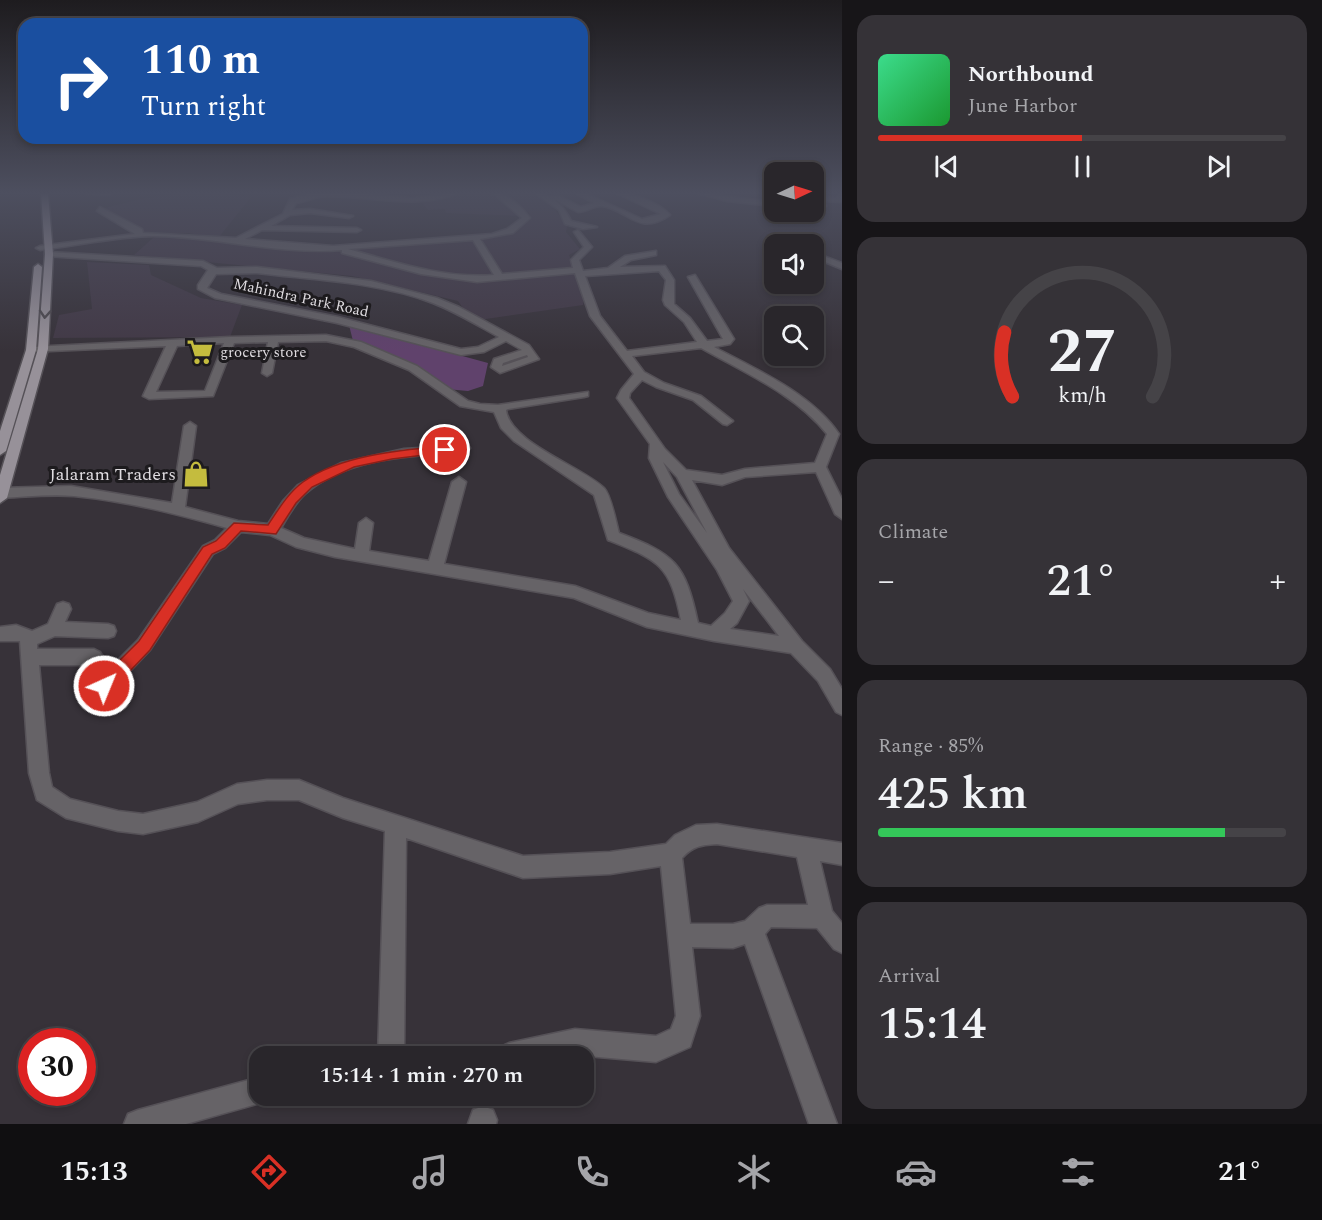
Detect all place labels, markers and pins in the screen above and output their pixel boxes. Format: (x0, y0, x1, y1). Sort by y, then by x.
supermarket icon: grocery store (185, 337, 215, 367)
place label: grocery store (220, 341, 306, 364)
pin (419, 424, 470, 475)
shop icon: Jalaram Traders (181, 459, 211, 489)
place label: Jalaram Traders (49, 461, 176, 488)

